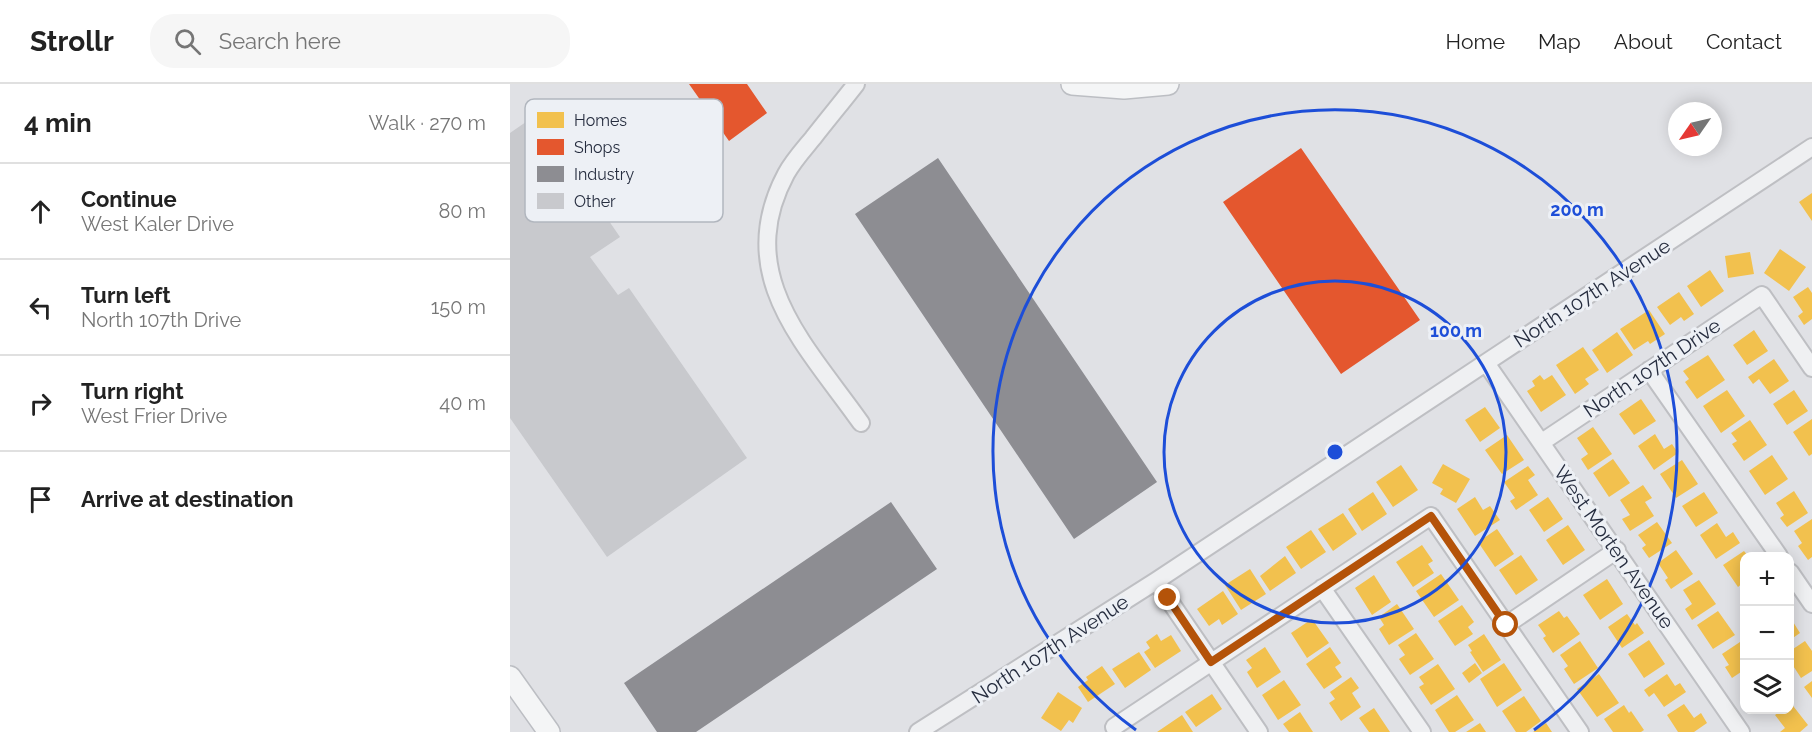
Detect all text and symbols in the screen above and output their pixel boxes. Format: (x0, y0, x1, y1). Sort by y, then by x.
search box (150, 14, 570, 68)
text: Strollr (30, 25, 114, 58)
icon: search (171, 25, 204, 58)
text: Search here (219, 28, 341, 54)
text: Home (1446, 29, 1505, 54)
text: Map (1538, 29, 1581, 54)
text: About (1614, 29, 1673, 54)
text: Contact (1706, 29, 1782, 54)
legend (525, 99, 723, 222)
north arrow (1668, 102, 1722, 156)
text: 4 min (24, 108, 92, 138)
text: Walk · 270 m (368, 111, 486, 135)
text: Homes (574, 111, 627, 130)
text: Shops (574, 138, 620, 157)
text: Industry (574, 165, 634, 184)
text: Continue (81, 186, 177, 212)
text: Other (574, 192, 616, 211)
icon: ahead (24, 195, 57, 228)
text: 80 m (438, 199, 486, 223)
text: 200 m (1550, 199, 1604, 220)
text: West Kaler Drive (81, 212, 234, 236)
street label: North 107th Avenue (1509, 233, 1675, 353)
text: Turn left (81, 282, 171, 308)
icon: left (24, 291, 57, 324)
text: 150 m (431, 295, 486, 319)
text: North 107th Drive (81, 308, 241, 332)
street label: North 107th Drive (1579, 313, 1725, 423)
text: 100 m (1430, 320, 1482, 341)
text: Turn right (81, 378, 184, 404)
icon: right (24, 387, 57, 420)
text: 40 m (439, 391, 486, 415)
text: West Frier Drive (81, 404, 227, 428)
centre of rings (1325, 442, 1345, 462)
street label: West Morten Avenue (1549, 461, 1680, 633)
icon: arrive (24, 483, 57, 516)
text: Arrive at destination (81, 486, 294, 512)
map controls (1740, 552, 1794, 714)
button: + (1740, 552, 1794, 606)
route end (1154, 584, 1180, 610)
street label: North 107th Avenue (967, 589, 1133, 709)
button: − (1740, 606, 1794, 660)
route start (1492, 611, 1518, 637)
button: layers (1740, 660, 1794, 714)

